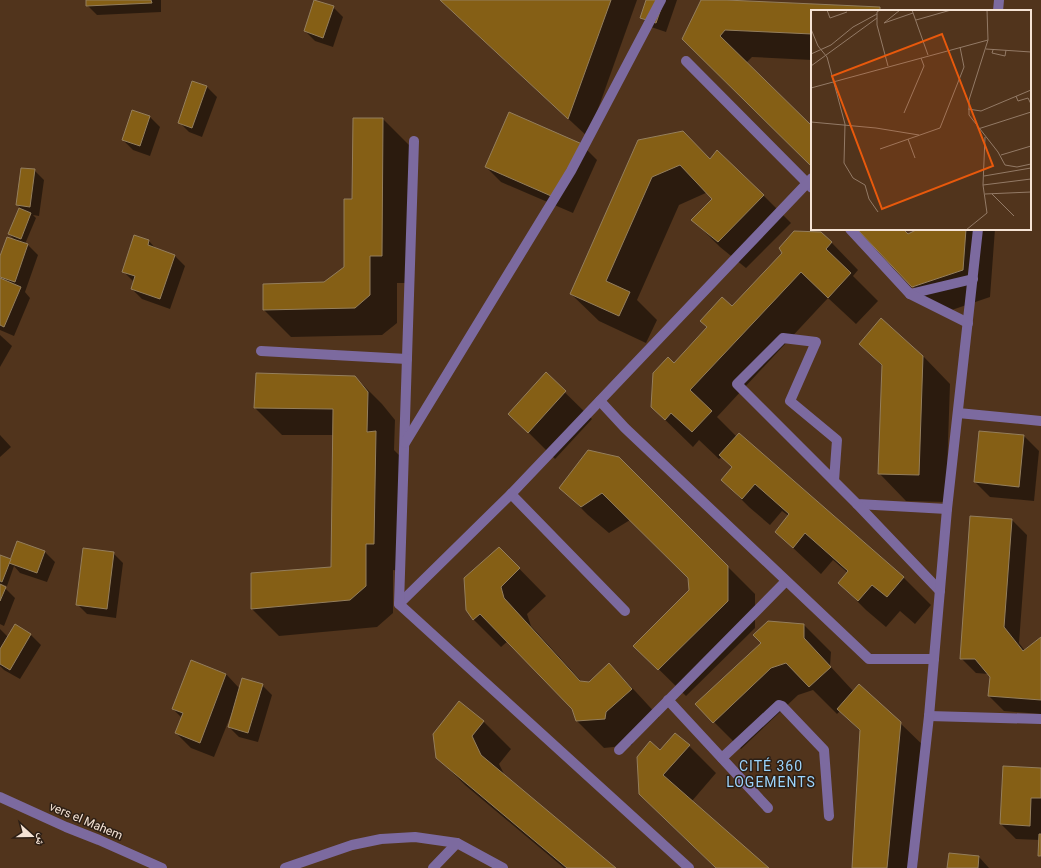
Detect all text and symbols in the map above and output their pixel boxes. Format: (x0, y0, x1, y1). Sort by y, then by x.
inset map (811, 10, 1031, 230)
district label: CITÉ 360 LOGEMENTS (726, 757, 816, 790)
street label: vers el Mahem (47, 799, 125, 843)
north arrow (12, 816, 52, 856)
text: ش (32, 831, 49, 847)

